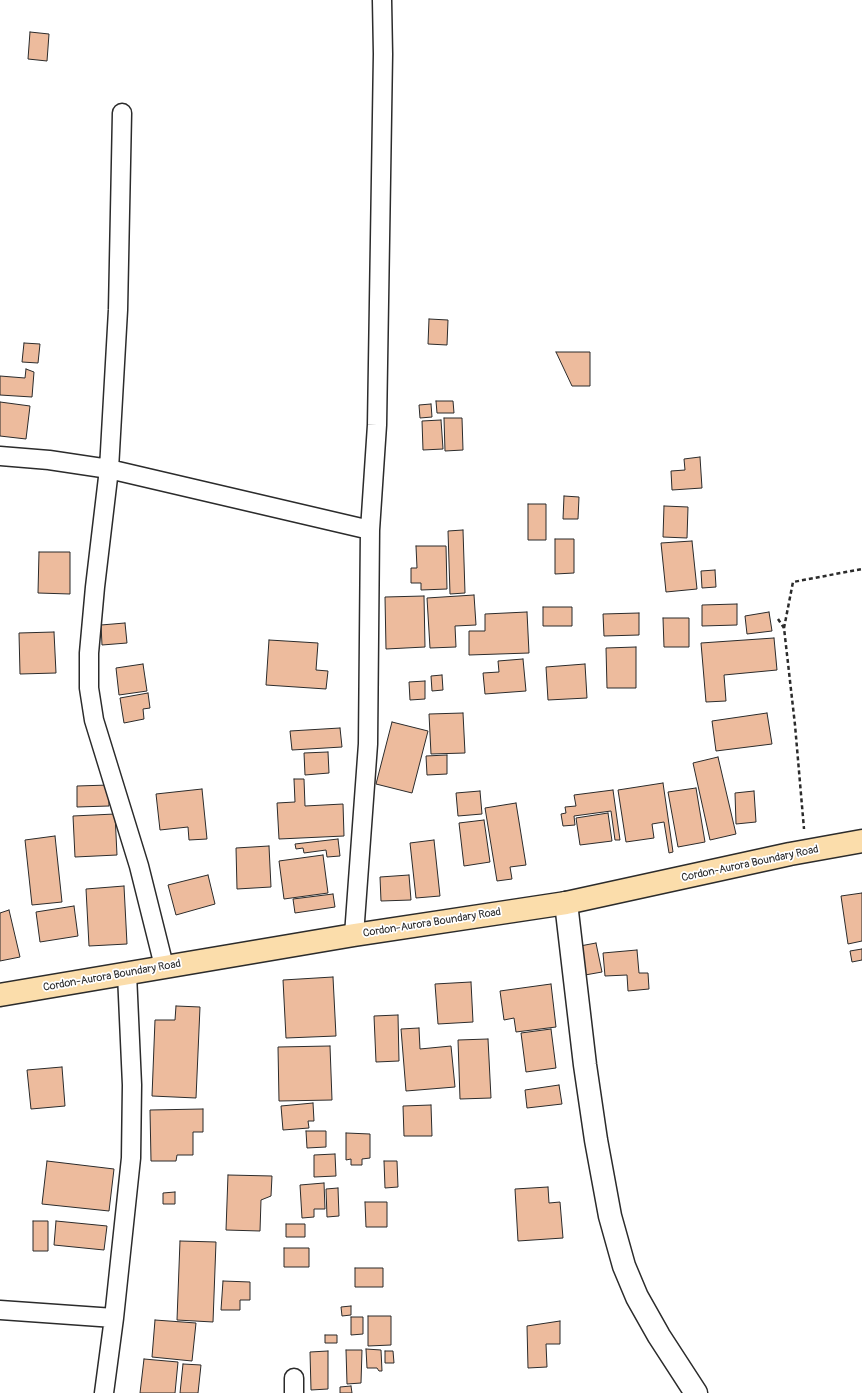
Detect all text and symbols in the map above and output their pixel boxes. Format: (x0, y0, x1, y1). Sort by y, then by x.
street label: Cordon-Aurora Boundary Road (680, 843, 820, 885)
street label: Cordon-Aurora Boundary Road (362, 906, 502, 940)
street label: Cordon-Aurora Boundary Road (42, 957, 182, 995)

